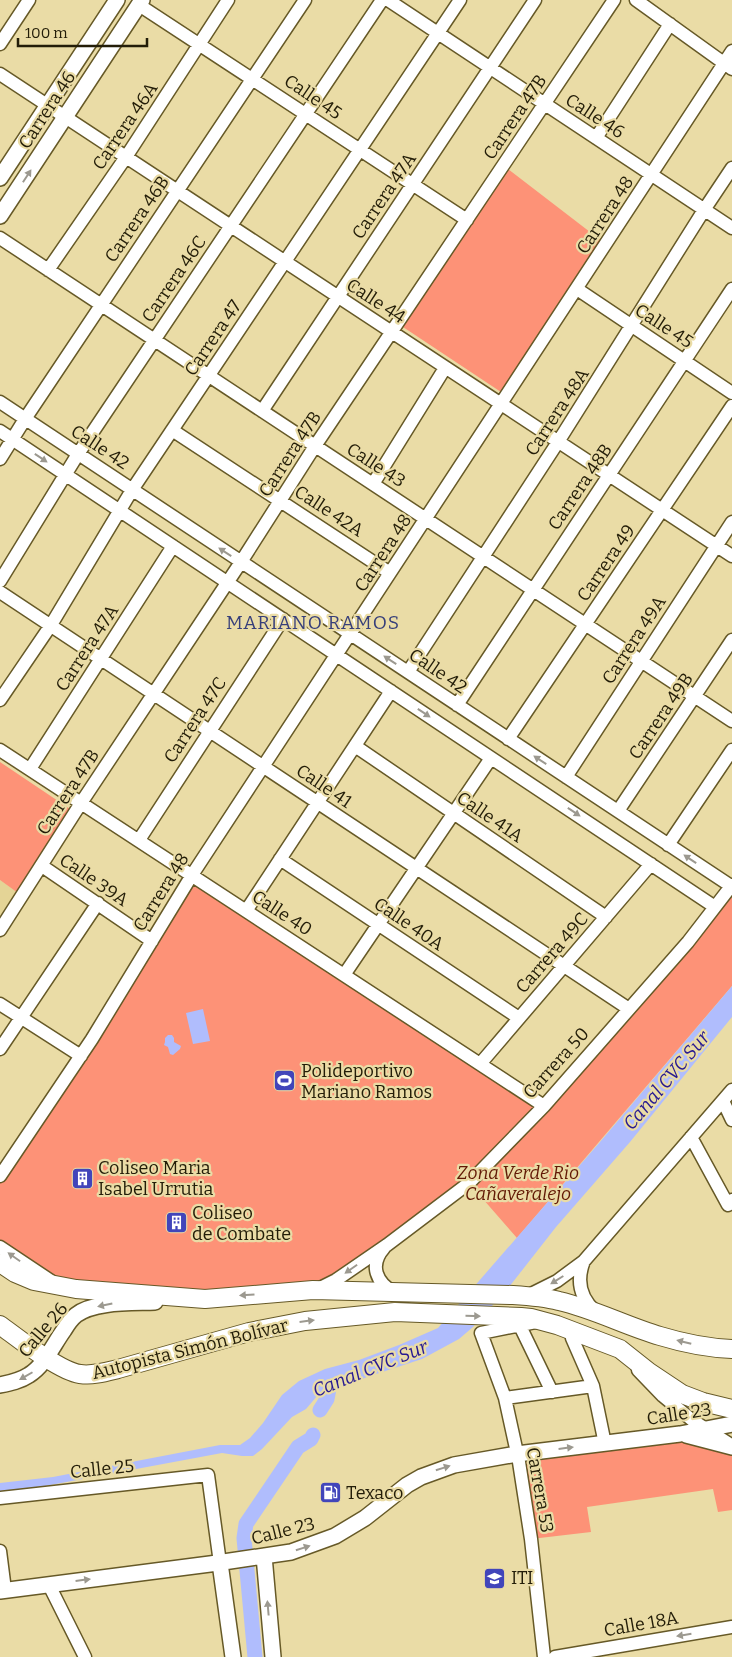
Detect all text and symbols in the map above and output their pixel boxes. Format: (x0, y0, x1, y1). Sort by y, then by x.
scale bar (18, 15, 146, 47)
text: 100 m (25, 24, 68, 42)
street label: Carrera 46 (14, 67, 80, 153)
street label: Calle 45 (280, 70, 346, 124)
street label: Carrera 47B (478, 70, 552, 164)
street label: Carrera 46A (88, 78, 162, 174)
street label: Calle 46 (561, 89, 629, 143)
street label: Carrera 47A (347, 149, 421, 243)
one-way arrow (22, 169, 32, 182)
street label: Carrera 46B (100, 172, 174, 266)
street label: Carrera 48 (572, 172, 638, 258)
street label: Carrera 46C (137, 232, 211, 326)
street label: Calle 44 (342, 274, 410, 328)
street label: Carrera 47 (180, 296, 246, 380)
street label: Calle 45 (631, 299, 697, 353)
street label: Carrera 48A (520, 364, 594, 460)
street label: Carrera 47B (254, 407, 326, 501)
street label: Calle 42 (67, 420, 133, 474)
street label: Calle 43 (342, 438, 410, 492)
street label: Carrera 48B (543, 440, 617, 534)
one-way arrow (34, 453, 47, 463)
street label: Calle 42A (290, 481, 368, 542)
street label: Carrera 48 (350, 510, 416, 596)
street label: Carrera 49 (572, 520, 640, 606)
one-way arrow (219, 547, 232, 556)
street label: Carrera 49A (597, 592, 671, 688)
street label: Carrera 47A (51, 600, 123, 696)
district label: MARIANO RAMOS (226, 611, 400, 634)
street label: Calle 42 (405, 644, 471, 698)
one-way arrow (383, 656, 397, 665)
street label: Carrera 49B (624, 669, 698, 763)
street label: Carrera 47C (159, 673, 231, 767)
one-way arrow (417, 708, 430, 718)
street label: Carrera 47B (32, 745, 104, 839)
one-way arrow (534, 755, 547, 765)
street label: Calle 41 (292, 759, 357, 813)
street label: Calle 41A (453, 787, 528, 847)
one-way arrow (567, 808, 580, 817)
street label: Calle 39A (55, 849, 133, 911)
street label: Carrera 48 (128, 849, 194, 935)
one-way arrow (684, 854, 697, 864)
street label: Calle 40 (248, 886, 316, 940)
street label: Calle 40A (370, 893, 448, 956)
street label: Carrera 49C (511, 908, 593, 998)
street label: Carrera 50 (518, 1023, 594, 1103)
water label: Canal CVC Sur (618, 1025, 715, 1134)
place label: Polideportivo Mariano Ramos (301, 1060, 432, 1103)
sports icon: Polideportivo Mariano Ramos (273, 1069, 297, 1093)
place label: Coliseo Maria Isabel Urrutia (98, 1157, 213, 1200)
park label: Zona Verde Rio Cañaveralejo (457, 1162, 579, 1205)
building icon: Coliseo Maria Isabel Urrutia (70, 1166, 94, 1190)
place label: Coliseo de Combate (192, 1202, 291, 1245)
building icon: Coliseo de Combate (164, 1211, 188, 1235)
one-way arrow (7, 1252, 21, 1262)
one-way arrow (345, 1264, 358, 1274)
one-way arrow (550, 1276, 563, 1285)
one-way arrow (239, 1292, 255, 1300)
street label: Calle 26 (14, 1298, 72, 1362)
one-way arrow (96, 1302, 112, 1310)
one-way arrow (465, 1312, 481, 1320)
street label: Autopista Simón Bolívar (90, 1314, 290, 1384)
one-way arrow (300, 1317, 316, 1325)
water label: Canal CVC Sur (309, 1334, 432, 1402)
one-way arrow (676, 1338, 691, 1346)
one-way arrow (20, 1371, 33, 1380)
street label: Calle 23 (645, 1398, 713, 1430)
one-way arrow (558, 1444, 574, 1452)
street label: Carrera 53 (522, 1446, 558, 1534)
street label: Calle 25 (69, 1455, 135, 1483)
one-way arrow (436, 1464, 451, 1472)
fuel station icon: Texaco (318, 1481, 342, 1505)
place label: Texaco (346, 1482, 403, 1504)
street label: Calle 23 (249, 1512, 317, 1550)
one-way arrow (296, 1544, 311, 1552)
school or university icon: ITI (483, 1566, 507, 1590)
place label: ITI (511, 1567, 533, 1589)
one-way arrow (75, 1576, 91, 1584)
one-way arrow (264, 1600, 272, 1616)
street label: Calle 18A (602, 1607, 680, 1641)
one-way arrow (676, 1631, 692, 1639)

